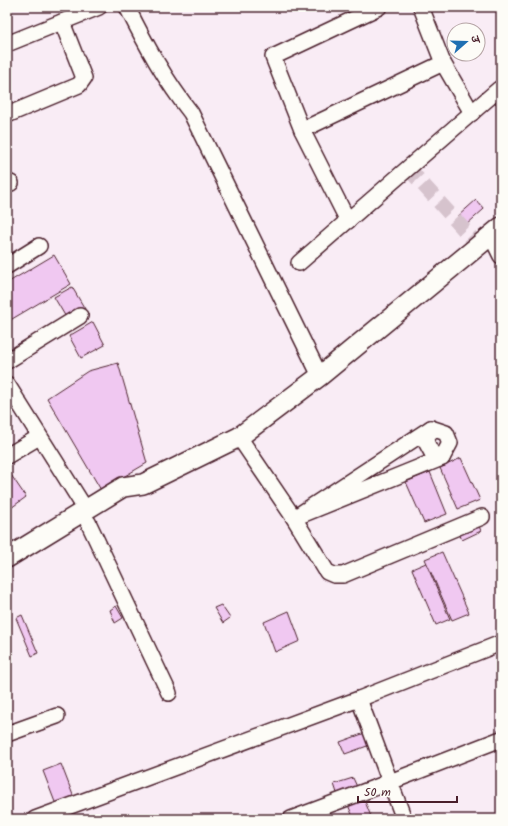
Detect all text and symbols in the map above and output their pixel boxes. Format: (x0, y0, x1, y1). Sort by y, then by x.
north arrow (446, 22, 486, 62)
text: उ (465, 33, 485, 47)
scale bar (358, 778, 457, 804)
text: 50 m (364, 783, 391, 802)

